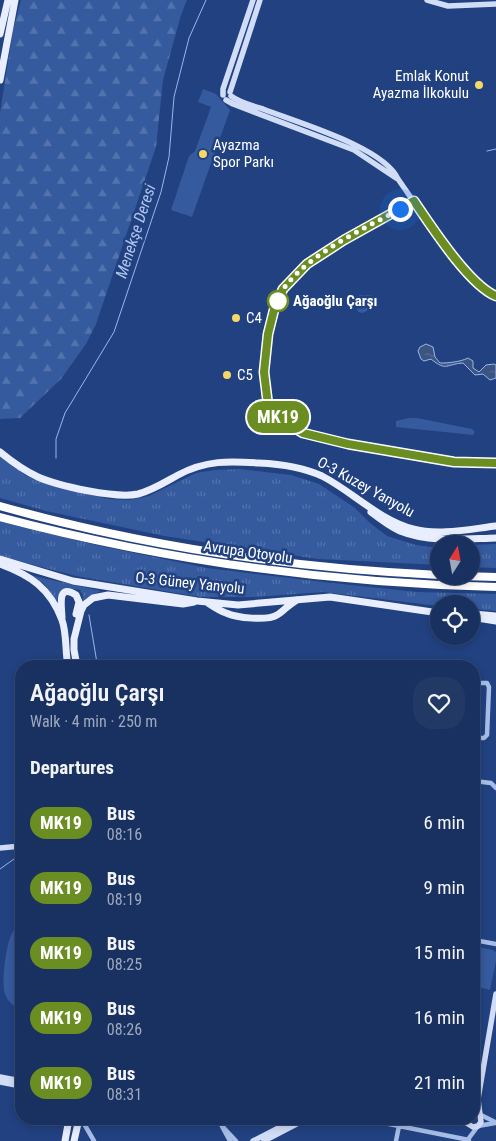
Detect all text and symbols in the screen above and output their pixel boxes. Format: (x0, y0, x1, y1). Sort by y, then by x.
place label: Emlak Konut Ayazma İlkokulu (373, 67, 469, 102)
marker: Emlak Konut Ayazma İlkokulu (473, 79, 485, 91)
place label: Ayazma Spor Parkı (213, 136, 274, 171)
marker: Ayazma Spor Parkı (197, 148, 209, 160)
water label: Menekşe Deresi (111, 181, 160, 280)
your location (388, 197, 413, 222)
marker: Ağaoğlu Çarşı (267, 290, 289, 312)
place label: Ağaoğlu Çarşı (293, 292, 378, 310)
place label: C4 (246, 309, 262, 327)
marker: C4 (230, 312, 242, 324)
place label: C5 (237, 366, 253, 384)
marker: C5 (221, 369, 233, 381)
line badge: MK19 (243, 401, 313, 433)
text: MK19 (257, 406, 299, 427)
street label: O-3 Kuzey Yanyolu (314, 453, 418, 521)
north arrow (430, 535, 480, 585)
map controls (430, 535, 480, 645)
street label: Avrupa Otoyolu (202, 537, 294, 567)
street label: O-3 Güney Yanyolu (134, 568, 246, 598)
button: locate (430, 595, 480, 645)
button: heart (413, 677, 465, 729)
text: Ağaoğlu Çarşı (30, 679, 165, 707)
text: Walk · 4 min · 250 m (30, 712, 157, 731)
text: Departures (30, 756, 114, 779)
text: Bus (107, 802, 135, 825)
text: 6 min (423, 811, 465, 834)
text: MK19 (40, 812, 82, 833)
text: 08:16 (107, 825, 142, 844)
text: Bus (107, 867, 135, 890)
text: 9 min (423, 876, 465, 899)
text: MK19 (40, 877, 82, 898)
text: 08:19 (107, 890, 142, 909)
text: Bus (107, 932, 135, 955)
text: 15 min (414, 941, 465, 964)
text: MK19 (40, 942, 82, 963)
text: 08:25 (107, 955, 142, 974)
text: Bus (107, 997, 135, 1020)
text: 16 min (414, 1006, 465, 1029)
text: MK19 (40, 1007, 82, 1028)
text: 08:26 (107, 1020, 142, 1039)
text: Bus (107, 1062, 135, 1085)
text: 21 min (414, 1071, 465, 1094)
text: MK19 (40, 1072, 82, 1093)
text: 08:31 (107, 1085, 142, 1104)

